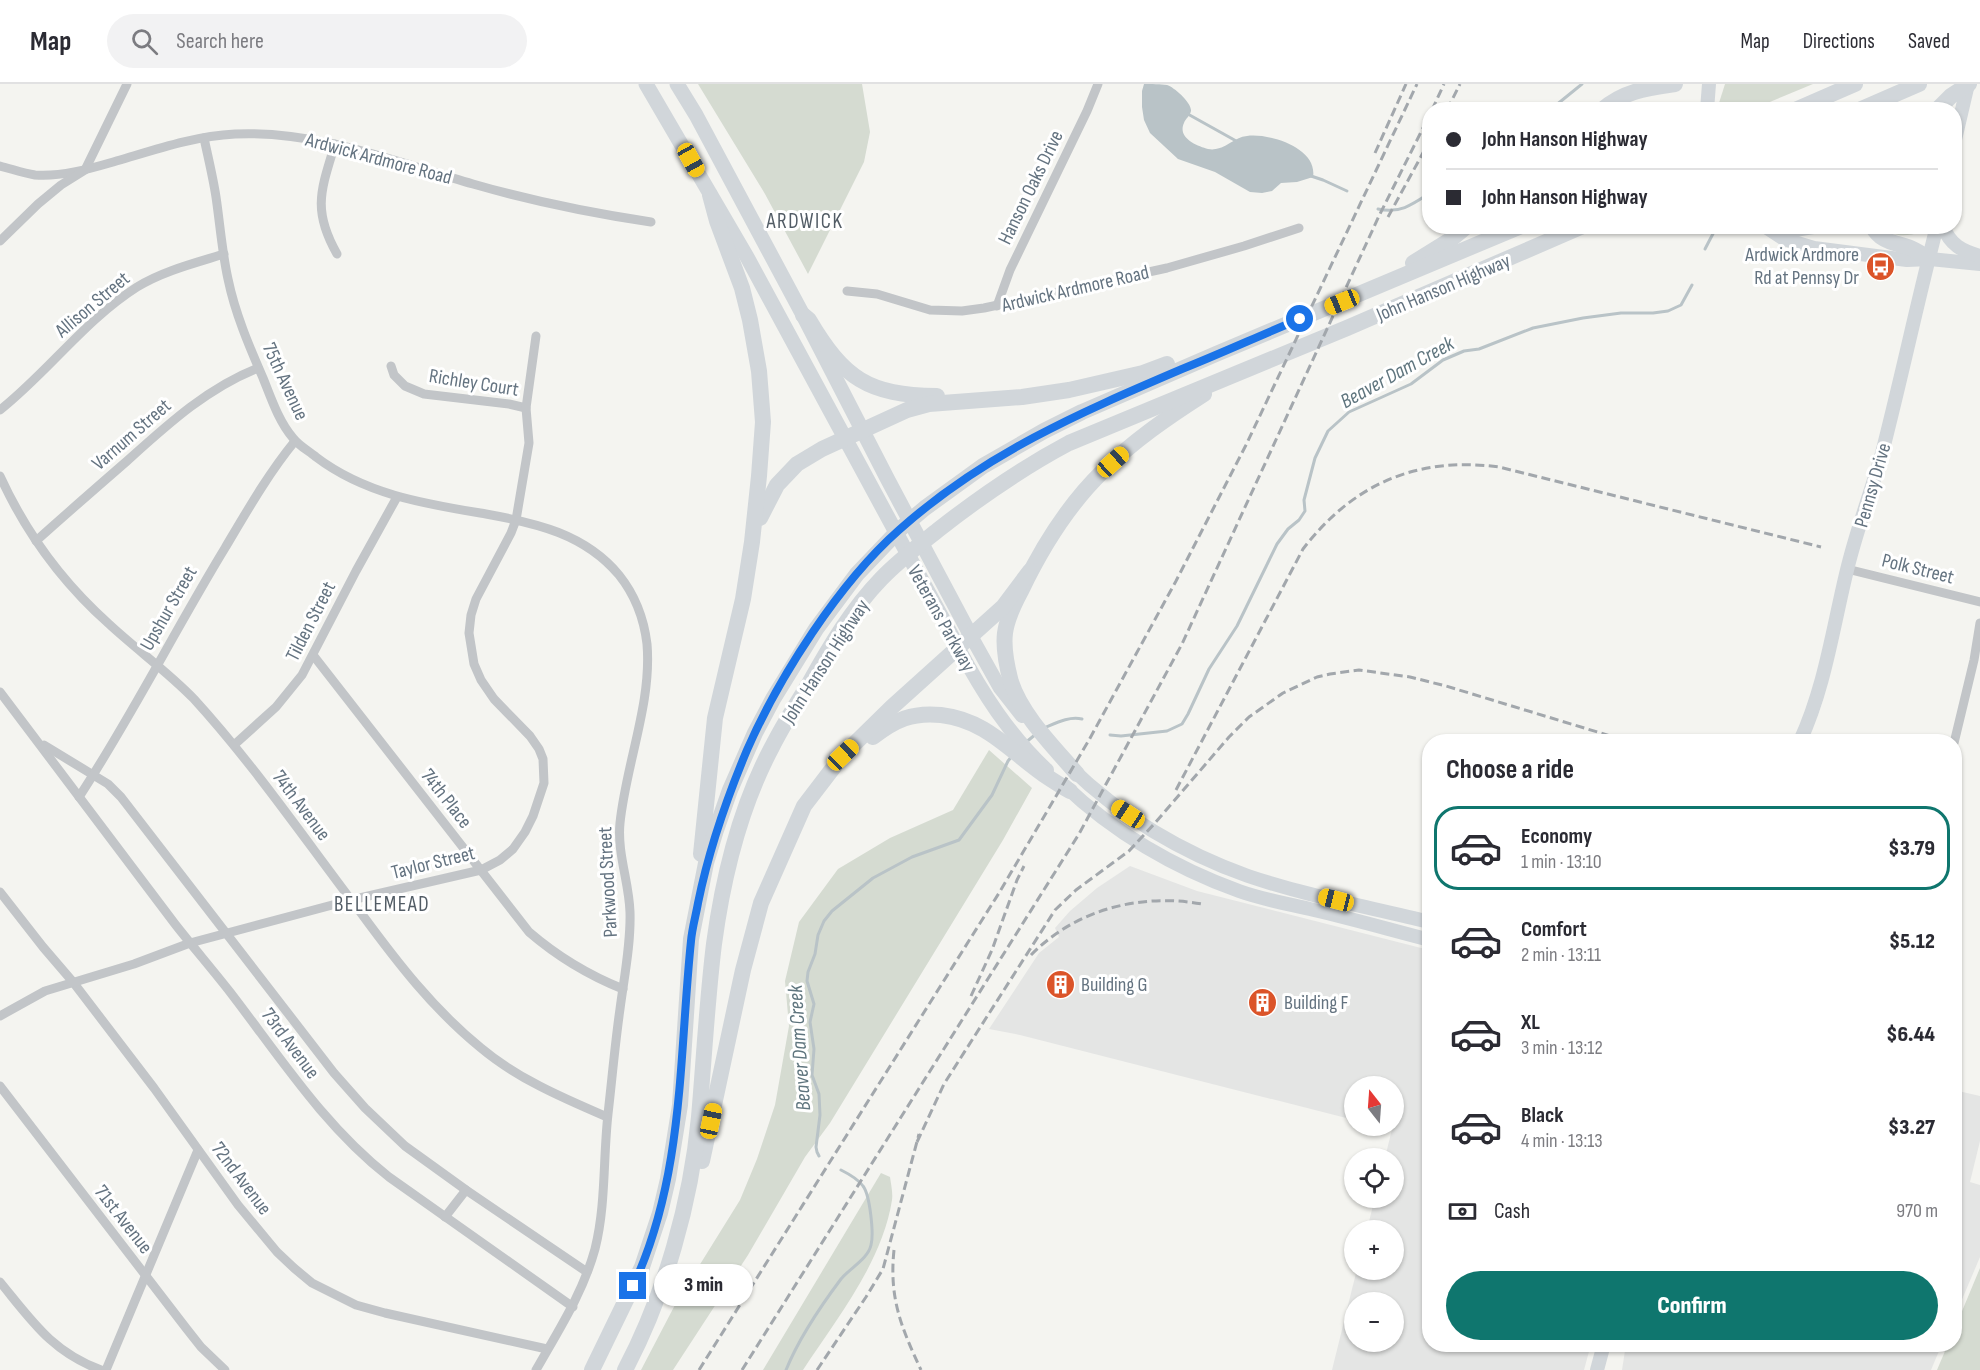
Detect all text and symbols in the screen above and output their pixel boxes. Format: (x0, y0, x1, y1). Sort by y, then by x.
search box (107, 14, 527, 68)
text: Map (30, 25, 71, 58)
icon: search (128, 25, 161, 58)
text: Search here (176, 28, 264, 55)
text: Map (1740, 29, 1770, 54)
text: Directions (1803, 29, 1875, 54)
text: Saved (1908, 29, 1950, 54)
text: John Hanson Highway (1482, 126, 1648, 153)
street label: Hanson Oaks Drive (993, 127, 1069, 248)
street label: Ardwick Ardmore Road (302, 128, 454, 190)
car (674, 140, 708, 180)
text: John Hanson Highway (1482, 184, 1648, 211)
district label: ARDWICK (765, 209, 844, 234)
place label: Ardwick Ardmore Rd at Pennsy Dr (1744, 243, 1859, 290)
street label: John Hanson Highway (1372, 249, 1514, 327)
bus stop icon: Ardwick Ardmore Rd at Pennsy Dr (1864, 250, 1896, 282)
street label: Ardwick Ardmore Road (998, 260, 1151, 318)
street label: Allison Street (50, 267, 135, 343)
car (1322, 287, 1362, 317)
route start (1286, 305, 1313, 332)
water label: Beaver Dam Creek (1336, 330, 1459, 414)
street label: 75th Avenue (257, 339, 313, 424)
street label: Richley Court (427, 364, 520, 402)
street label: Varnum Street (87, 394, 176, 476)
street label: Pennsy Drive (1849, 440, 1896, 530)
car (1094, 443, 1132, 481)
street label: Polk Street (1879, 548, 1956, 590)
street label: Veterans Parkway (902, 561, 980, 676)
street label: Upshur Street (135, 562, 203, 655)
street label: Tilden Street (281, 578, 341, 665)
street label: John Hanson Highway (776, 595, 875, 729)
car (824, 736, 862, 774)
text: Choose a ride (1446, 754, 1574, 786)
street label: 74th Place (416, 764, 477, 833)
street label: 74th Avenue (267, 766, 335, 846)
car (1108, 797, 1148, 831)
icon: car (1449, 821, 1503, 875)
text: Economy (1521, 823, 1592, 850)
street label: Parkwood Street (593, 826, 623, 938)
text: $3.79 (1888, 835, 1935, 862)
street label: Taylor Street (389, 841, 477, 885)
text: 1 min · 13:10 (1521, 850, 1602, 874)
car (1316, 887, 1356, 913)
district label: BELLEMEAD (334, 892, 430, 917)
icon: car (1449, 914, 1503, 968)
text: Comfort (1521, 916, 1587, 943)
text: $5.12 (1889, 928, 1935, 955)
text: 2 min · 13:11 (1521, 943, 1601, 967)
building icon: Building G (1044, 968, 1076, 1000)
place label: Building G (1081, 973, 1148, 997)
water label: Beaver Dam Creek (783, 983, 816, 1112)
building icon: Building F (1247, 986, 1279, 1018)
place label: Building F (1284, 991, 1348, 1015)
street label: 73rd Avenue (256, 1004, 325, 1084)
icon: car (1449, 1007, 1503, 1061)
text: XL (1521, 1009, 1540, 1036)
text: $6.44 (1886, 1021, 1935, 1048)
text: 3 min · 13:12 (1521, 1036, 1603, 1060)
north arrow (1344, 1076, 1404, 1136)
map controls (1344, 1076, 1404, 1352)
icon: car (1449, 1100, 1503, 1154)
car (698, 1102, 724, 1140)
text: Black (1521, 1102, 1563, 1129)
text: $3.27 (1888, 1114, 1935, 1141)
text: 4 min · 13:13 (1521, 1129, 1603, 1153)
street label: 72nd Avenue (206, 1137, 276, 1220)
button: locate (1344, 1148, 1404, 1208)
street label: 71st Avenue (89, 1181, 157, 1259)
icon: cash (1446, 1195, 1479, 1228)
text: Cash (1494, 1198, 1530, 1225)
text: 970 m (1896, 1199, 1938, 1223)
button: + (1344, 1220, 1404, 1280)
callout: 3 min (654, 1265, 753, 1307)
button: Confirm (1446, 1271, 1938, 1340)
route end (619, 1272, 646, 1299)
text: 3 min (684, 1273, 723, 1297)
button: − (1344, 1292, 1404, 1352)

